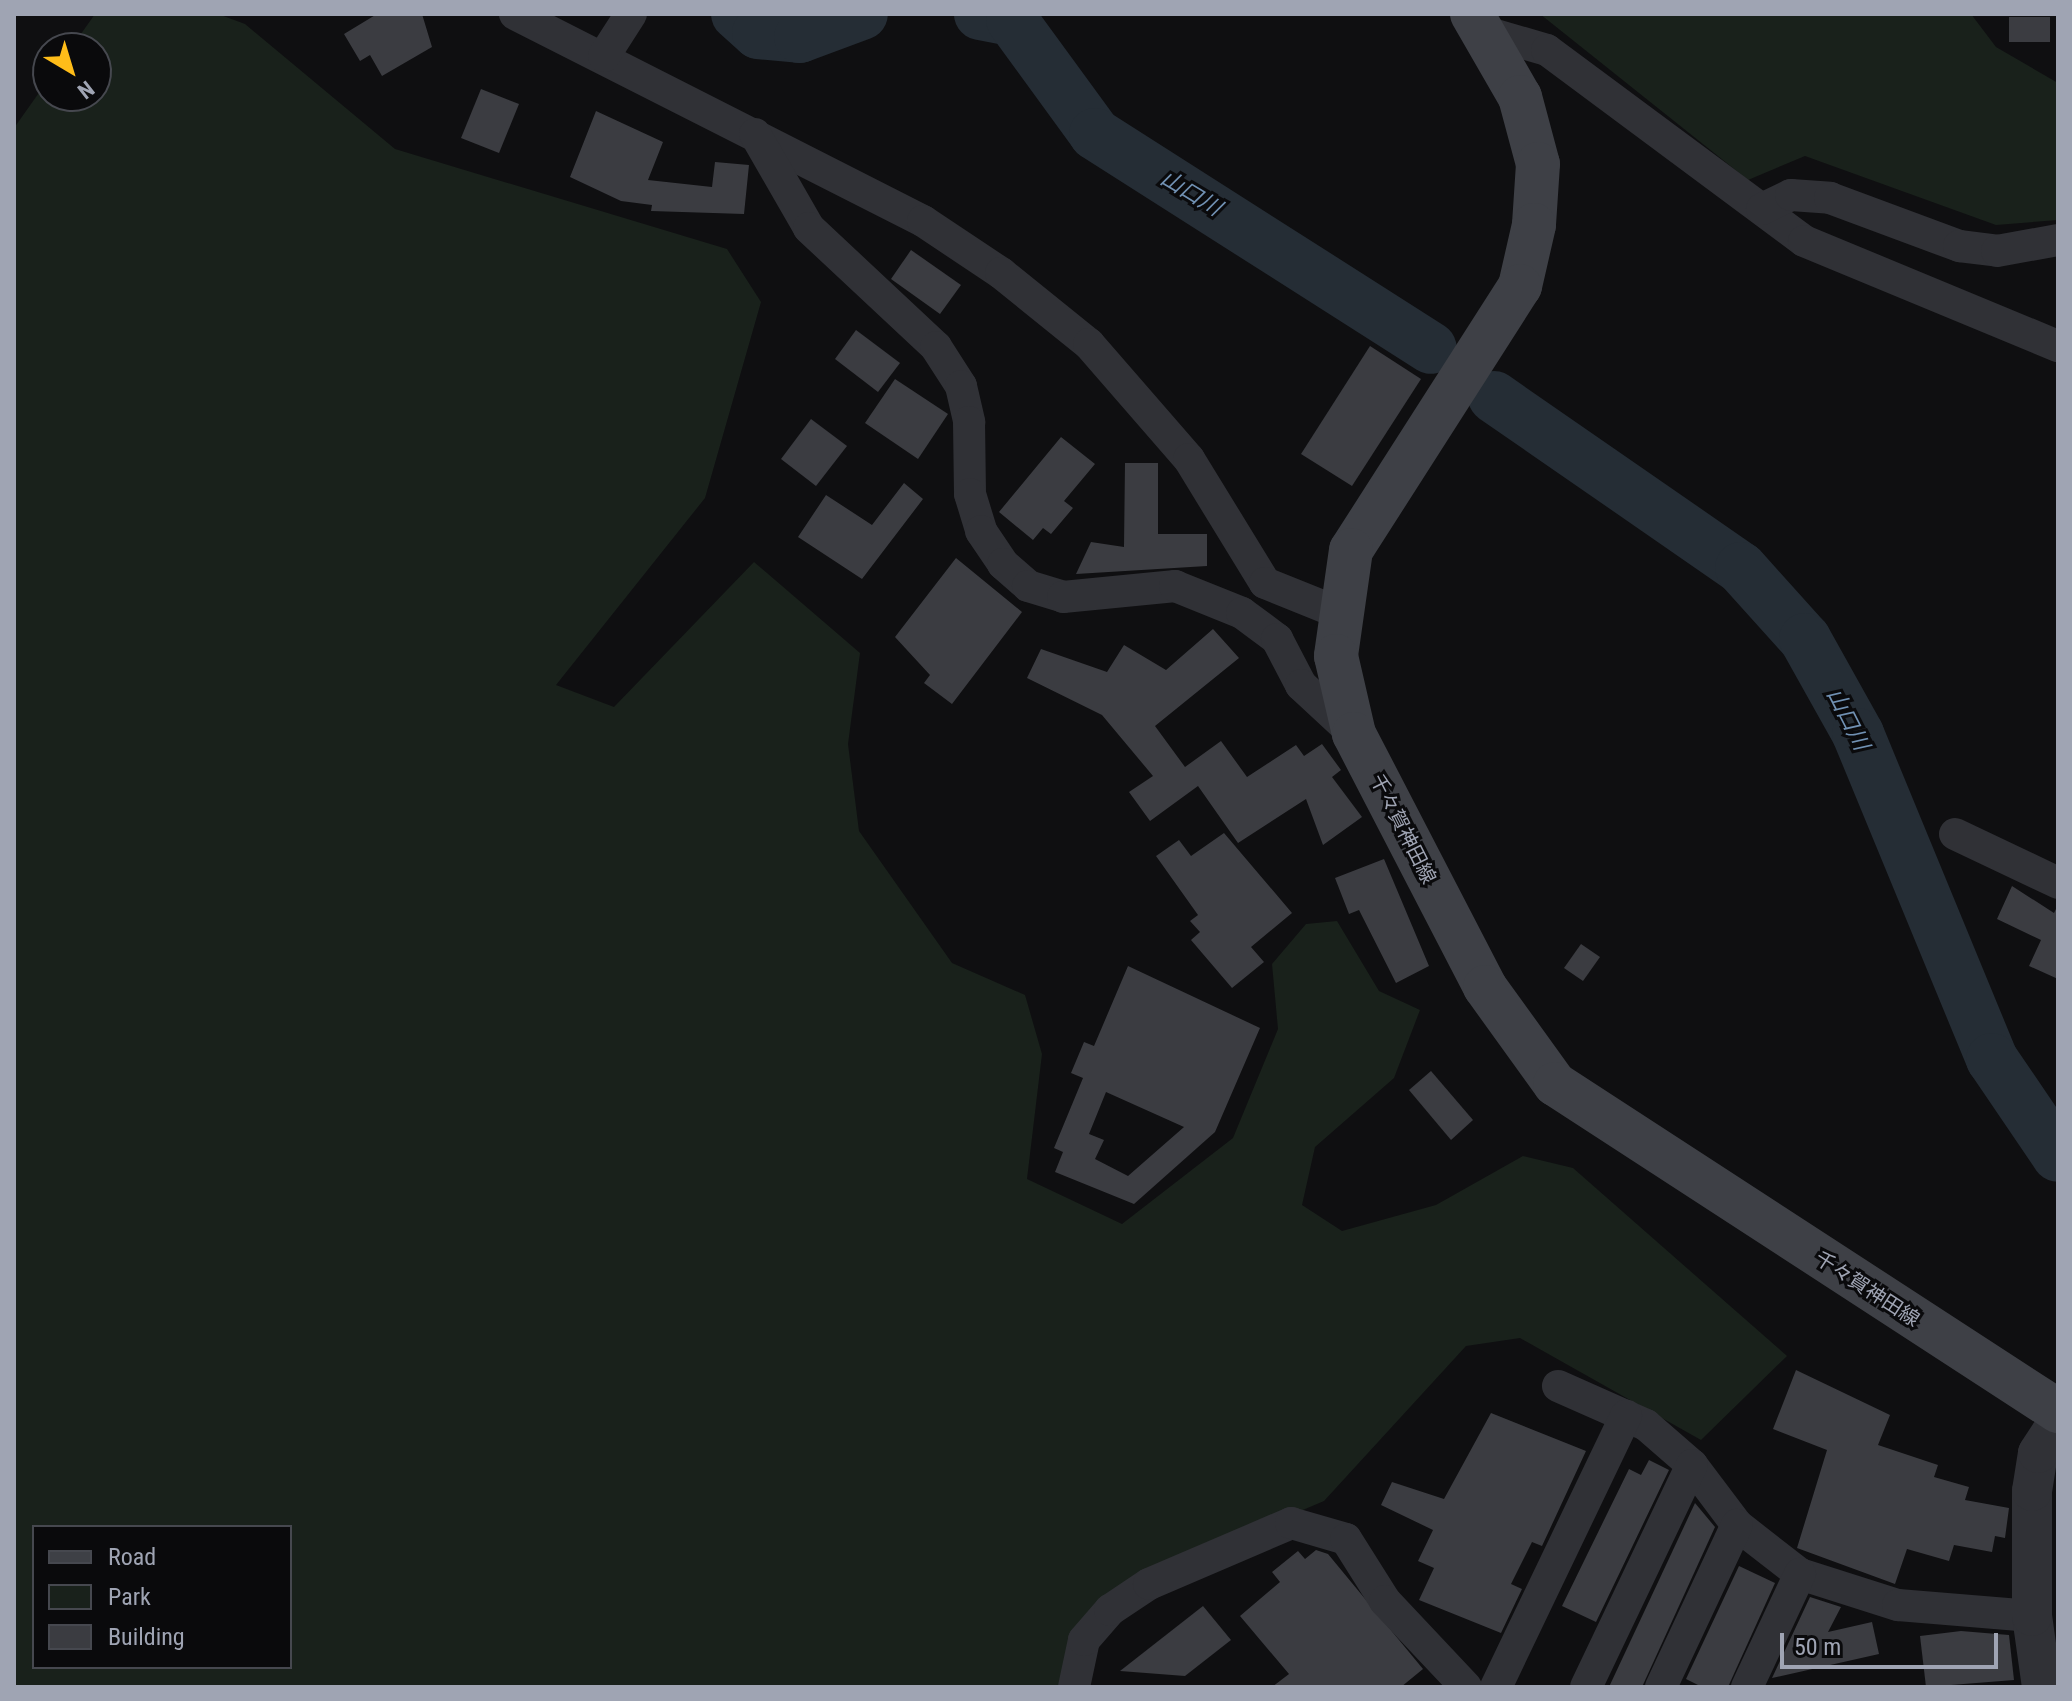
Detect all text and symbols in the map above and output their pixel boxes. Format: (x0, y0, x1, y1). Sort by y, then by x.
north arrow (32, 32, 112, 112)
text: N (73, 76, 99, 104)
water label: 山口川 (1156, 165, 1226, 221)
water label: 山口川 (1821, 684, 1875, 754)
street label: 千々賀神田線 (1365, 770, 1441, 888)
street label: 千々賀神田線 (1810, 1246, 1924, 1332)
legend (32, 1525, 292, 1669)
text: Road (108, 1543, 156, 1571)
text: Park (108, 1583, 151, 1611)
scale bar (1784, 1617, 2002, 1667)
text: Building (108, 1623, 185, 1651)
text: 50 m (1794, 1633, 1841, 1661)

